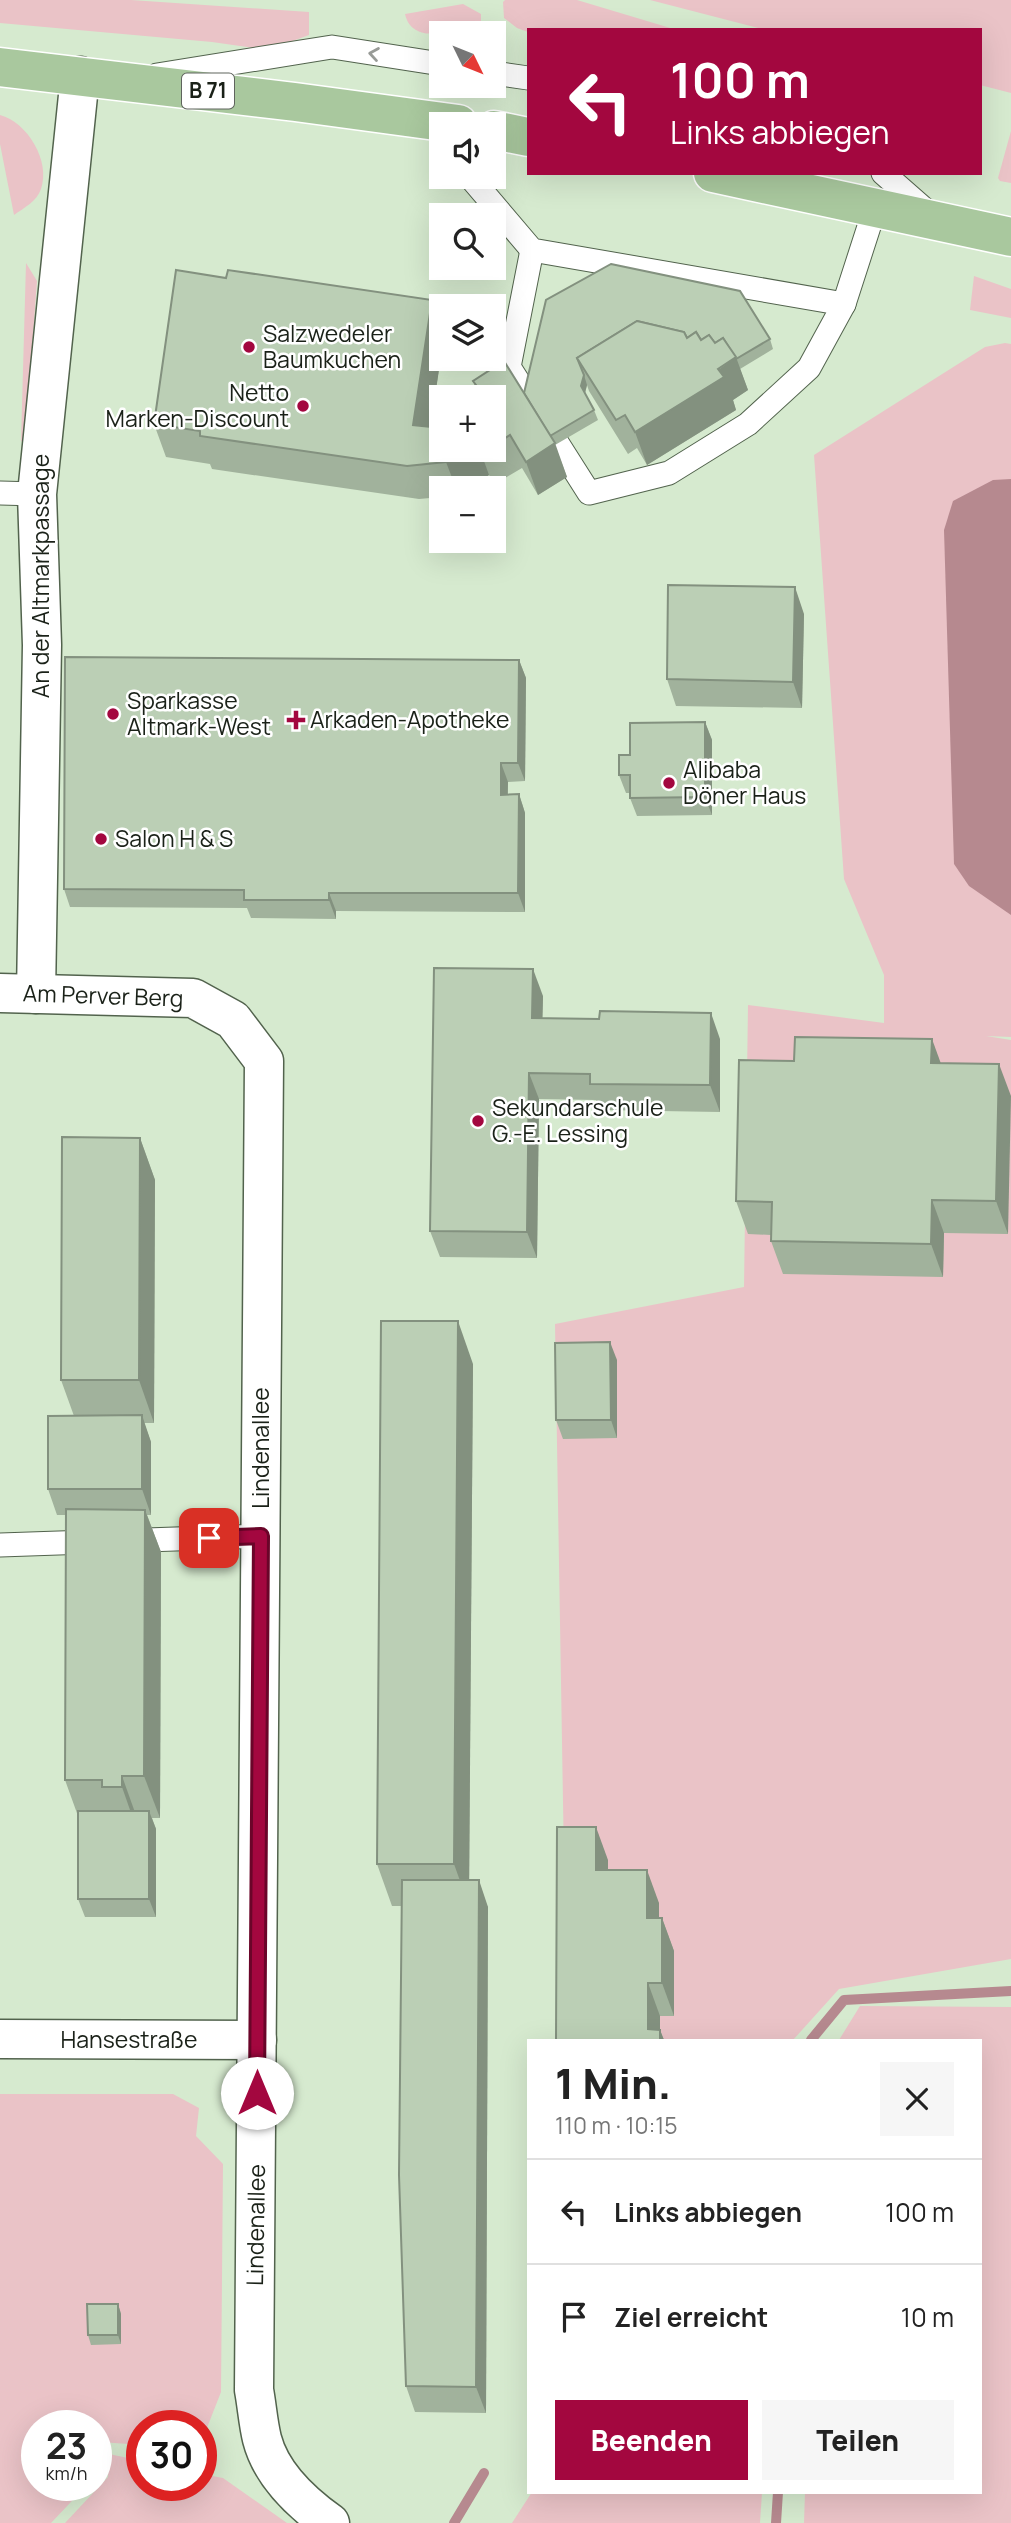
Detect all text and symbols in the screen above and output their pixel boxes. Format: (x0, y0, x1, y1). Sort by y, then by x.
north arrow (429, 21, 506, 98)
map controls (429, 21, 506, 553)
text: 100 m (670, 46, 810, 113)
one-way arrow (368, 47, 379, 62)
icon: left (555, 56, 646, 147)
road number: B 71 (182, 74, 234, 108)
text: Links abbiegen (670, 110, 890, 154)
button: sound (429, 112, 506, 189)
button: search (429, 203, 506, 280)
button: layers (429, 294, 506, 371)
place label: Salzwedeler Baumkuchen (263, 317, 401, 375)
marker: Salzwedeler Baumkuchen (241, 339, 257, 355)
place label: Netto Marken-Discount (106, 376, 289, 434)
button: + (429, 385, 506, 462)
marker: Netto Marken-Discount (295, 398, 311, 414)
street label: An der Altmarkpassage (24, 454, 56, 698)
button: − (429, 476, 506, 553)
place label: Sparkasse Altmark-West (127, 684, 271, 742)
place label: Arkaden-Apotheke (310, 703, 509, 735)
marker: Sparkasse Altmark-West (105, 706, 121, 722)
marker: Arkaden-Apotheke (288, 712, 304, 728)
place label: Alibaba Döner Haus (683, 753, 806, 811)
marker: Alibaba Döner Haus (661, 775, 677, 791)
place label: Salon H & S (115, 822, 233, 854)
marker: Salon H & S (93, 831, 109, 847)
street label: Am Perver Berg (22, 976, 184, 1014)
place label: Sekundarschule G.-E. Lessing (492, 1091, 663, 1149)
marker: Sekundarschule G.-E. Lessing (470, 1113, 486, 1129)
street label: Lindenallee (244, 1387, 276, 1509)
pin (179, 1508, 239, 1568)
icon: arrive (190, 1519, 228, 1557)
street label: Hansestraße (61, 2023, 197, 2055)
text: 1 Min. (555, 2054, 671, 2112)
position arrow (220, 2056, 294, 2130)
button: close (880, 2062, 954, 2136)
text: 110 m · 10:15 (555, 2109, 678, 2141)
street label: Lindenallee (238, 2164, 272, 2286)
icon: left (555, 2193, 593, 2231)
text: Links abbiegen (614, 2194, 802, 2230)
text: 100 m (885, 2194, 954, 2230)
icon: arrive (555, 2298, 593, 2336)
text: Ziel erreicht (614, 2299, 768, 2335)
text: 10 m (901, 2299, 954, 2335)
button: Beenden (555, 2400, 748, 2480)
button: Teilen (762, 2400, 954, 2480)
speed limit sign: 30 (126, 2410, 217, 2501)
text: 23 (46, 2422, 87, 2470)
text: km/h (46, 2461, 87, 2485)

